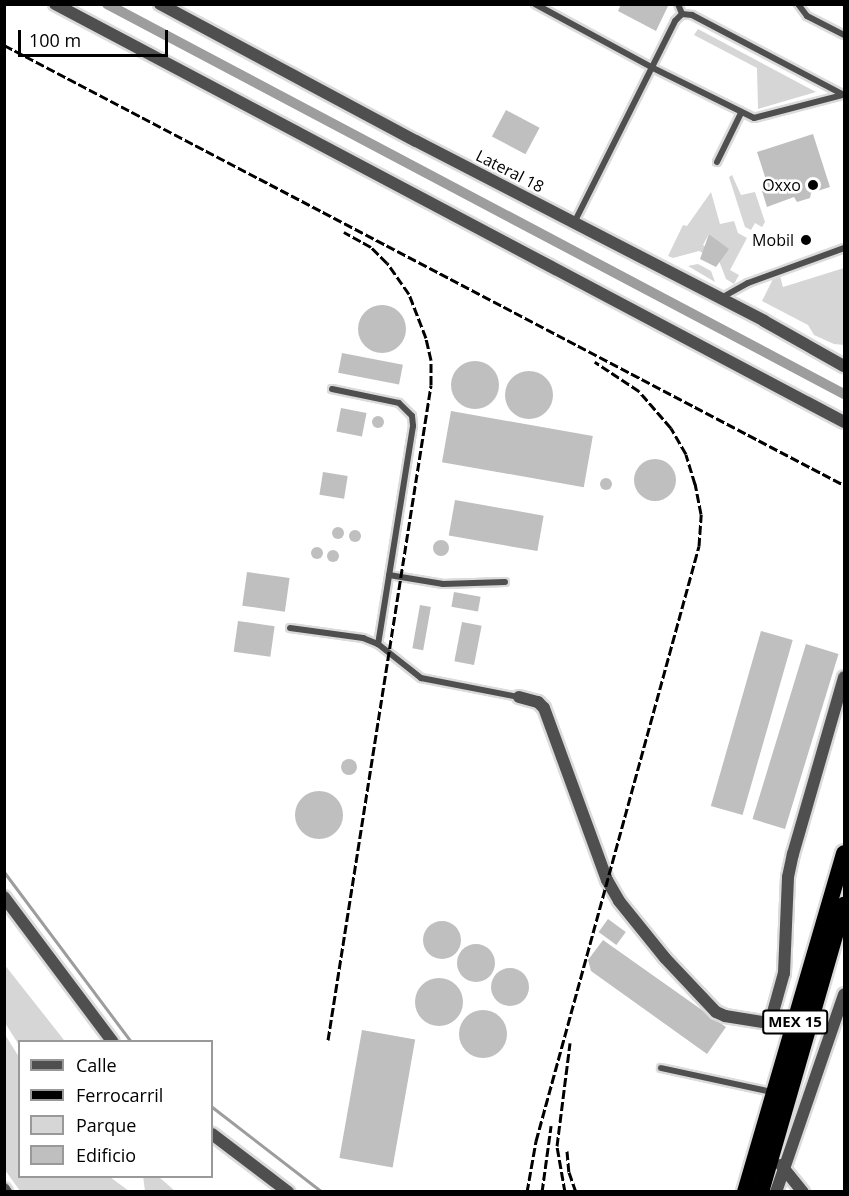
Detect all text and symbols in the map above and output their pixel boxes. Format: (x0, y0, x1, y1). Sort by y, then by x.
scale bar (21, 18, 171, 56)
text: 100 m (29, 28, 81, 52)
street label: Lateral 18 (473, 146, 547, 196)
place label: Oxxo (762, 175, 801, 195)
marker: Oxxo (806, 178, 820, 192)
place label: Mobil (752, 230, 794, 250)
marker: Mobil (799, 233, 813, 247)
road number: MEX 15 (762, 1010, 828, 1034)
legend (18, 1040, 213, 1178)
text: Calle (76, 1053, 117, 1077)
text: Ferrocarril (76, 1083, 163, 1107)
text: Parque (76, 1113, 136, 1137)
text: Edificio (76, 1143, 136, 1167)

